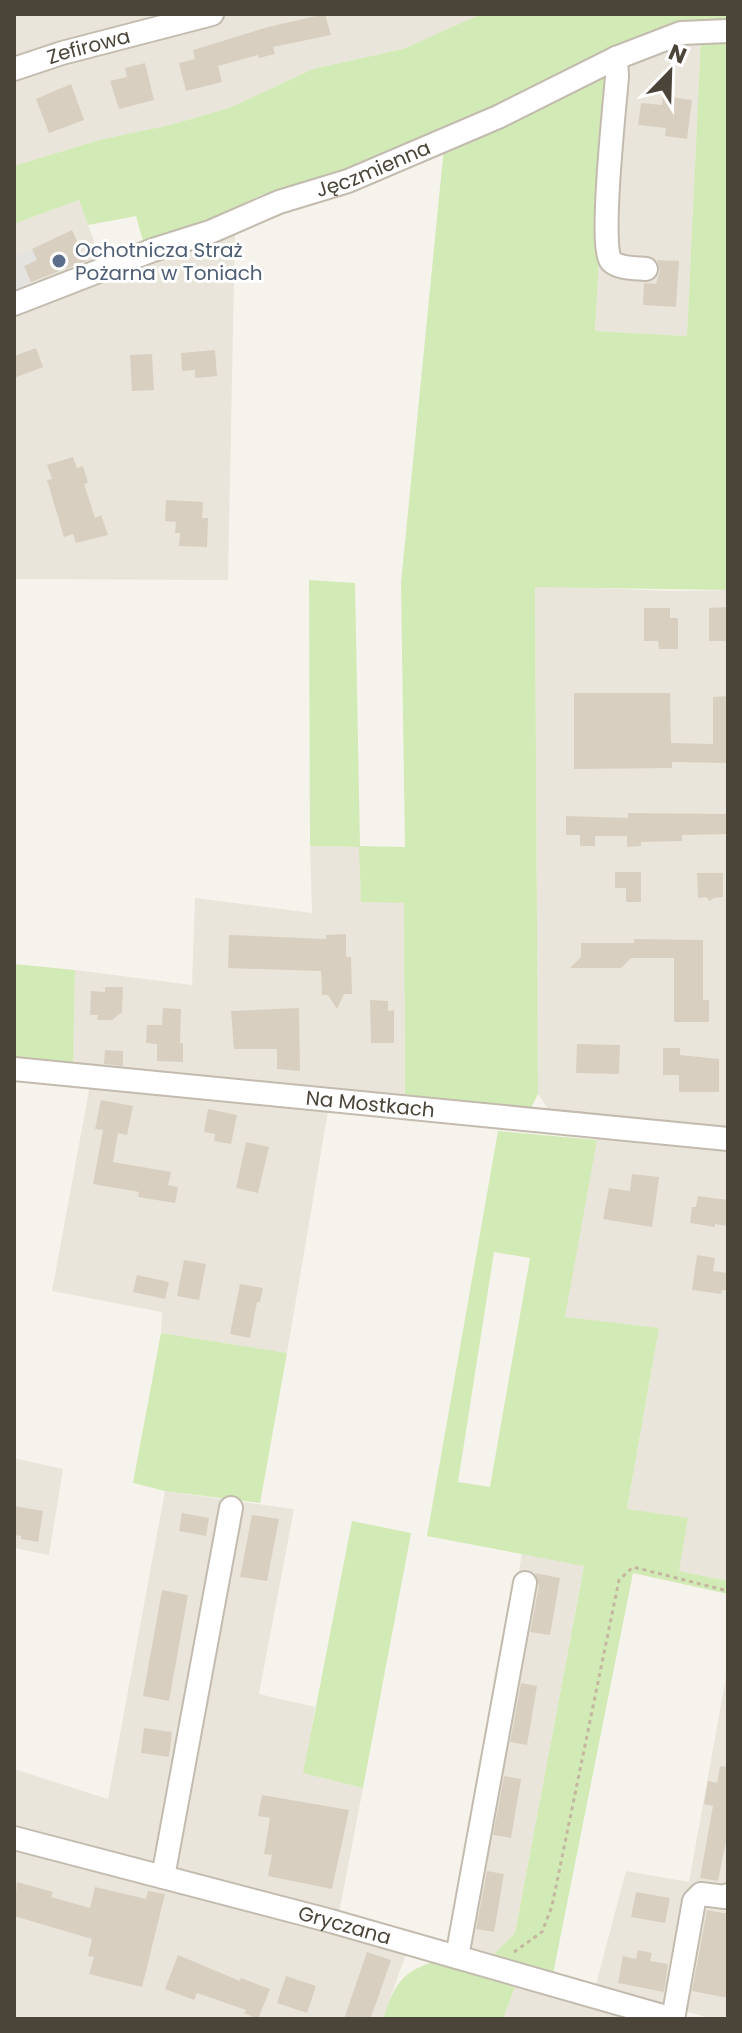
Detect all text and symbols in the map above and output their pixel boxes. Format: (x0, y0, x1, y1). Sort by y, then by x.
street label: Zefirowa (43, 22, 133, 71)
north arrow (630, 32, 710, 112)
text: N (664, 37, 691, 72)
street label: Jęczmienna (312, 133, 435, 204)
place label: Ochotnicza Straż Pożarna w Toniach (75, 236, 263, 287)
marker: Ochotnicza Straż Pożarna w Toniach (50, 252, 68, 270)
street label: Na Mostkach (304, 1084, 436, 1124)
street label: Gryczana (295, 1899, 394, 1952)

